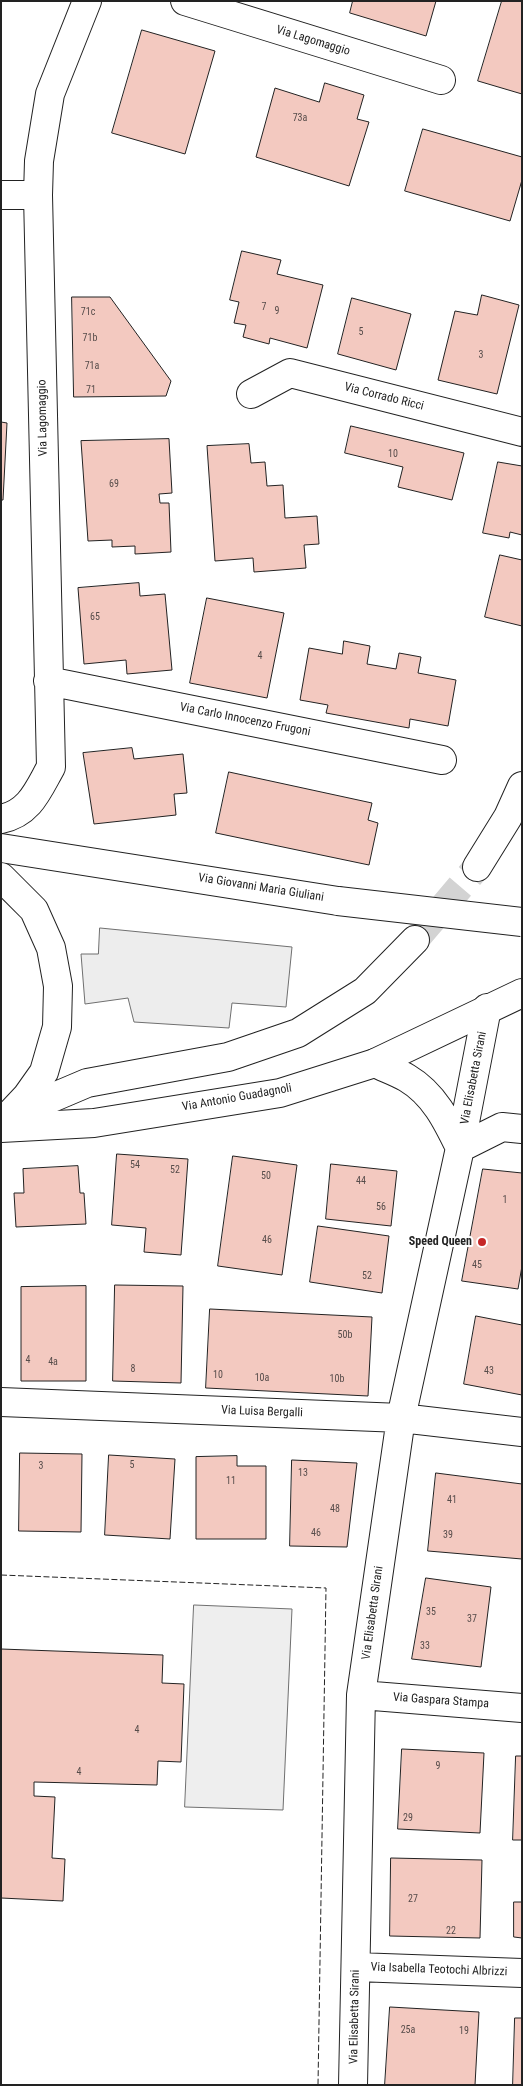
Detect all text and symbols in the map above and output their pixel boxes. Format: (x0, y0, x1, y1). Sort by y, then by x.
street label: Via Lagomaggio (274, 23, 352, 59)
house number: 73a (293, 112, 307, 124)
house number: 7 (262, 301, 266, 313)
house number: 9 (275, 305, 279, 317)
house number: 71c (81, 306, 95, 318)
house number: 5 (359, 326, 363, 338)
house number: 71b (83, 332, 97, 344)
house number: 3 (479, 349, 483, 361)
house number: 71a (85, 360, 99, 372)
street label: Via Lagomaggio (35, 379, 51, 457)
street label: Via Corrado Ricci (343, 380, 425, 414)
house number: 71 (86, 384, 96, 396)
house number: 10 (388, 448, 398, 460)
house number: 69 (109, 478, 119, 490)
house number: 65 (90, 611, 100, 623)
house number: 4 (258, 650, 262, 662)
street label: Via Carlo Innocenzo Frugoni (178, 700, 312, 740)
street label: Via Giovanni Maria Giuliani (197, 871, 325, 905)
street label: Via Elisabetta Sirani (458, 1030, 490, 1126)
street label: Via Antonio Guadagnoli (181, 1081, 293, 1115)
house number: 54 (130, 1159, 140, 1171)
house number: 52 (170, 1164, 180, 1176)
house number: 50 (261, 1170, 271, 1182)
house number: 44 (356, 1175, 366, 1187)
house number: 1 (503, 1194, 507, 1206)
house number: 56 (376, 1201, 386, 1213)
house number: 46 (262, 1234, 272, 1246)
place label: Speed Queen (409, 1235, 472, 1249)
marker: Speed Queen (476, 1236, 488, 1248)
house number: 45 (472, 1259, 482, 1271)
house number: 52 (362, 1270, 372, 1282)
house number: 50b (338, 1329, 352, 1341)
house number: 4 (26, 1354, 30, 1366)
house number: 4a (48, 1356, 58, 1368)
house number: 8 (131, 1363, 135, 1375)
house number: 43 (484, 1365, 494, 1377)
house number: 10 (213, 1369, 223, 1381)
house number: 10a (255, 1372, 269, 1384)
house number: 10b (330, 1373, 344, 1385)
street label: Via Luisa Bergalli (221, 1403, 303, 1421)
house number: 5 (130, 1459, 134, 1471)
house number: 3 (39, 1460, 43, 1472)
house number: 13 (298, 1467, 308, 1479)
house number: 11 (226, 1475, 236, 1487)
house number: 41 (447, 1494, 457, 1506)
house number: 48 (330, 1503, 340, 1515)
house number: 46 (311, 1527, 321, 1539)
house number: 39 (443, 1529, 453, 1541)
street label: Via Elisabetta Sirani (359, 1565, 387, 1661)
house number: 35 (426, 1606, 436, 1618)
house number: 37 (467, 1613, 477, 1625)
house number: 33 (420, 1640, 430, 1652)
street label: Via Gaspara Stampa (393, 1690, 489, 1712)
house number: 4 (135, 1724, 139, 1736)
house number: 9 (436, 1760, 440, 1772)
house number: 4 (77, 1766, 81, 1778)
house number: 29 (403, 1812, 413, 1824)
house number: 27 (408, 1893, 418, 1905)
house number: 22 (446, 1925, 456, 1937)
street label: Via Isabella Teotochi Albrizzi (370, 1960, 508, 1980)
street label: Via Elisabetta Sirani (347, 1970, 363, 2064)
house number: 25a (401, 2024, 415, 2036)
house number: 19 (459, 2025, 469, 2037)

